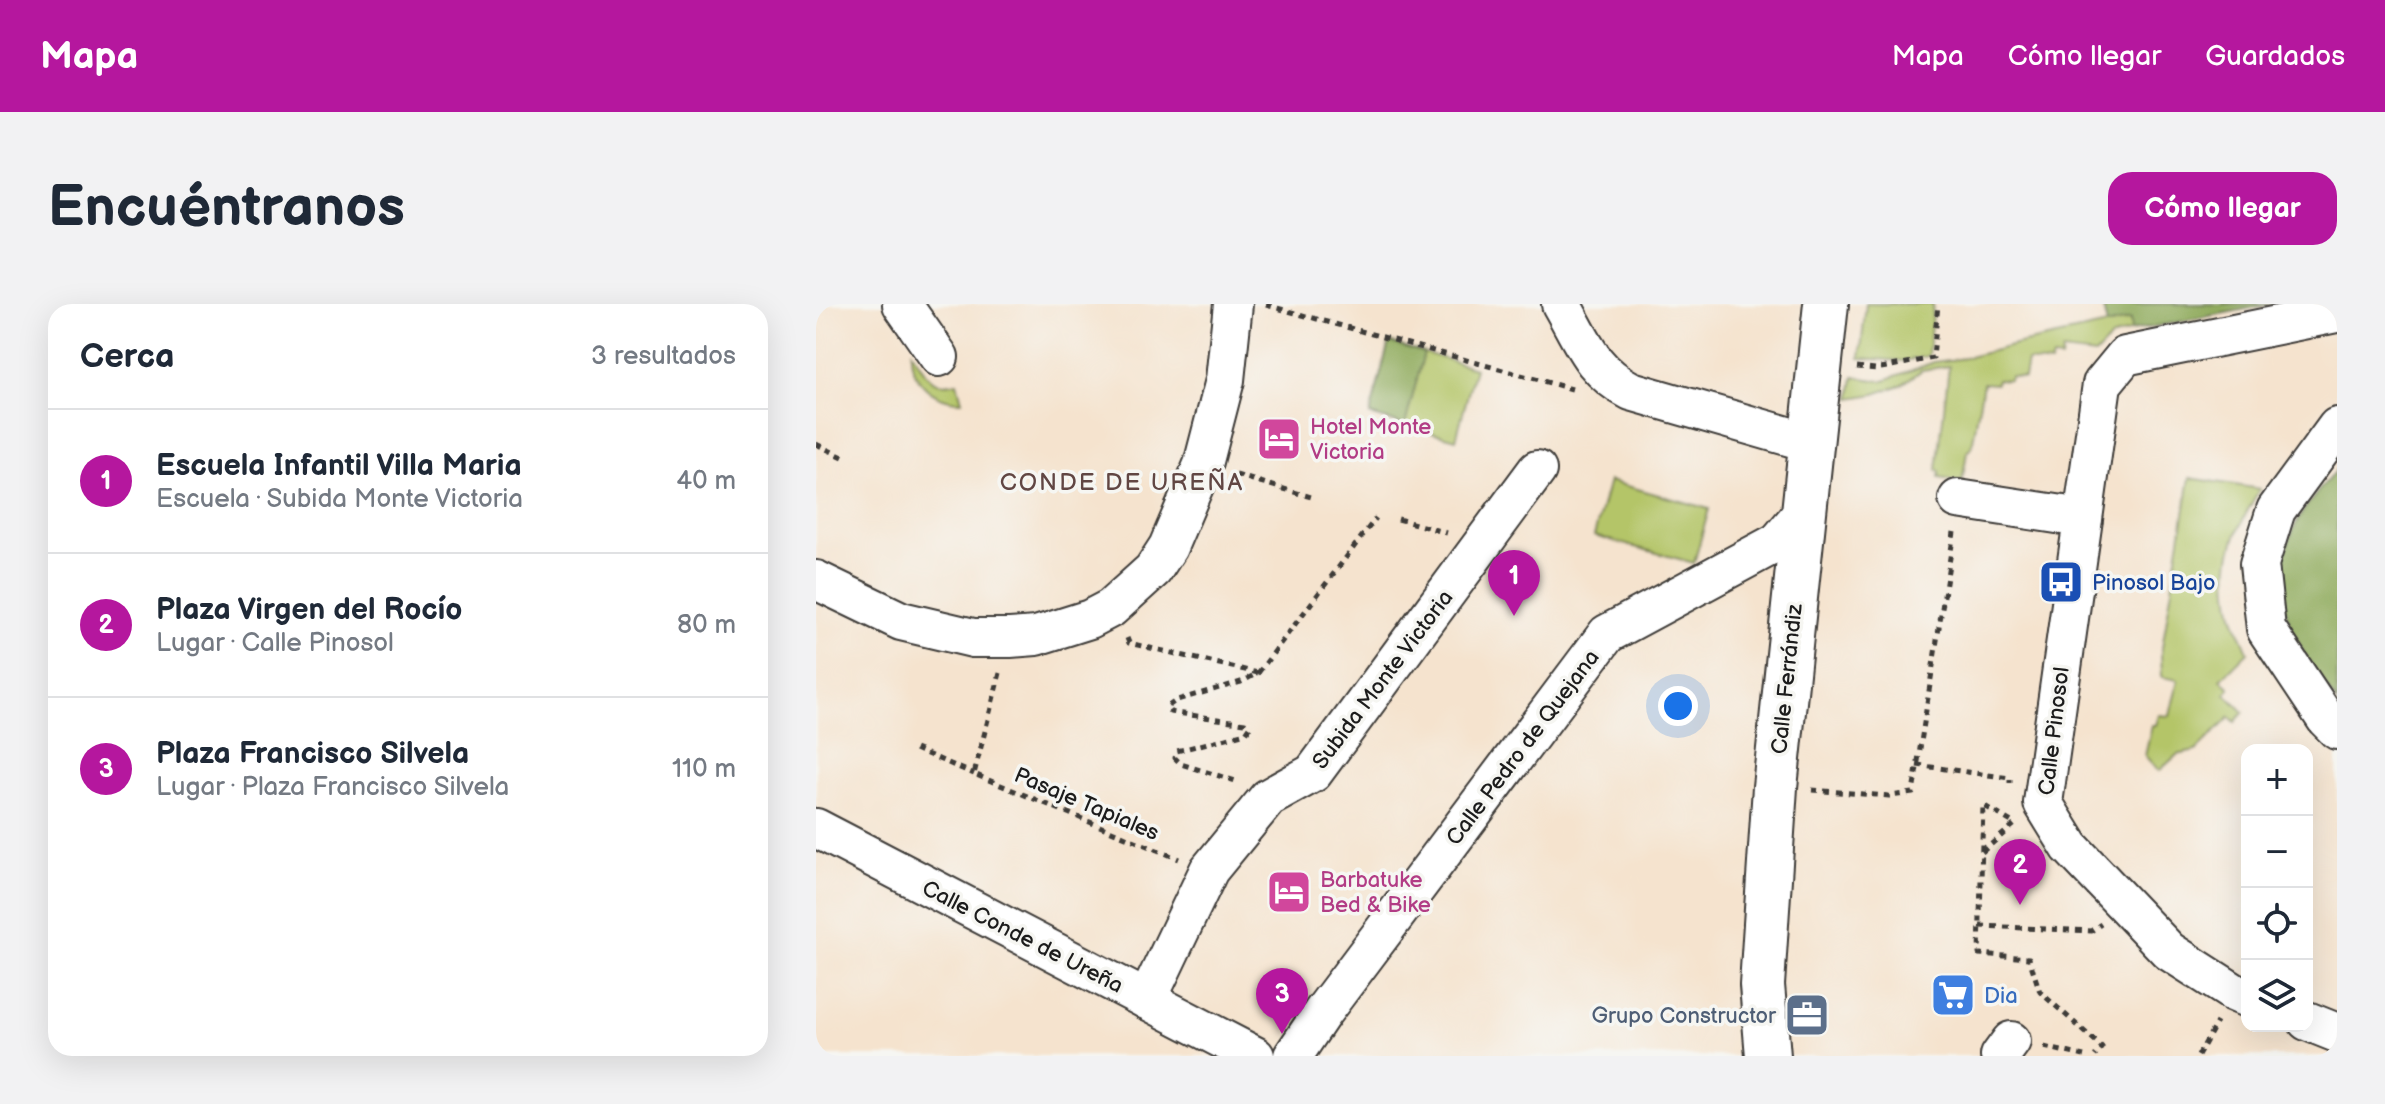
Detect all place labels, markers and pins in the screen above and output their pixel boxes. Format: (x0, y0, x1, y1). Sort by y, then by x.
place label: Hotel Monte Victoria (1310, 414, 1431, 466)
hotel icon: Hotel Monte Victoria (1255, 415, 1303, 463)
pin: 1 (1488, 550, 1540, 616)
bus stop icon: Pinosol Bajo (2037, 558, 2085, 606)
place label: Pinosol Bajo (2092, 570, 2215, 597)
pin: 2 (1994, 839, 2046, 905)
place label: Barbatuke Bed & Bike (1320, 867, 1431, 919)
hotel icon: Barbatuke Bed & Bike (1265, 868, 1313, 916)
pin: 3 (1256, 968, 1308, 1034)
supermarket icon: Dia (1929, 971, 1977, 1019)
place label: Dia (1984, 983, 2018, 1010)
office icon: Grupo Constructor (1783, 991, 1831, 1039)
place label: Grupo Constructor (1591, 1003, 1777, 1030)

